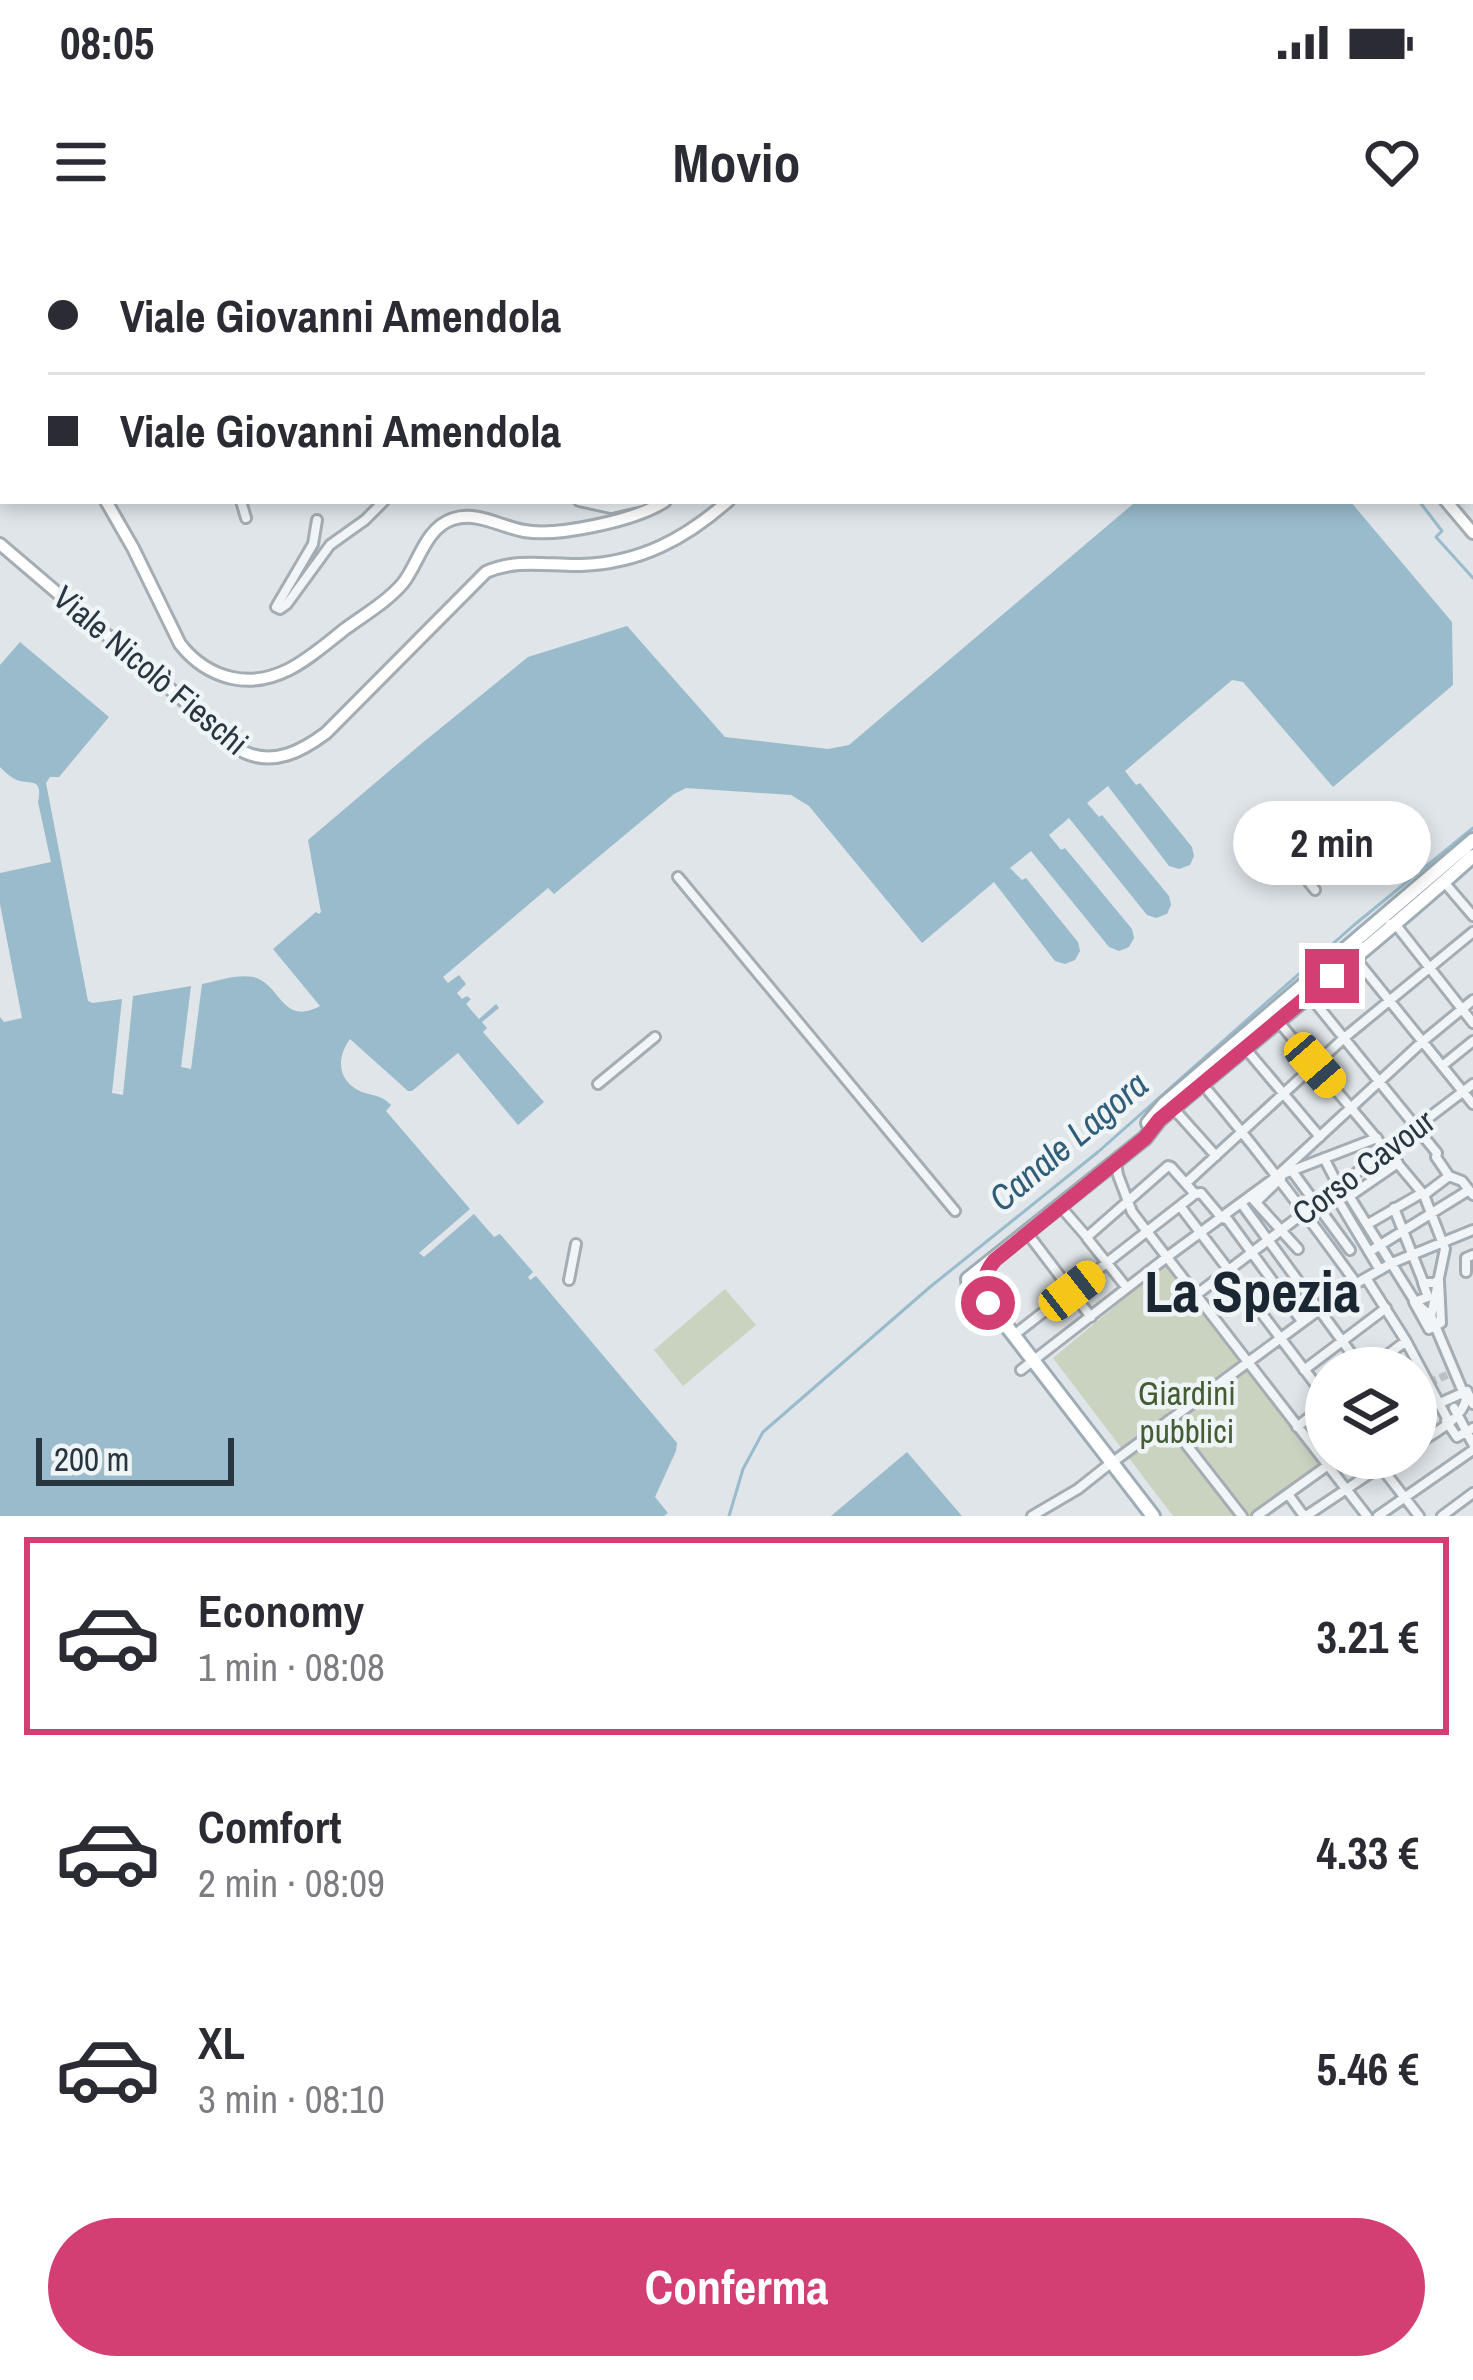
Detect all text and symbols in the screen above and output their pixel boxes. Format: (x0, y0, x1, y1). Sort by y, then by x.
text: 08:05 (60, 12, 154, 73)
text: Movio (673, 126, 800, 199)
icon: menu (48, 129, 114, 195)
icon: heart (1359, 129, 1425, 195)
text: Viale Giovanni Amendola (120, 285, 561, 346)
text: Viale Giovanni Amendola (120, 400, 561, 461)
street label: Viale Nicolò Fieschi (44, 575, 258, 765)
callout: 2 min (1233, 802, 1431, 886)
text: 2 min (1290, 817, 1374, 869)
route end (1305, 949, 1359, 1003)
car (1278, 1026, 1352, 1104)
water label: Canale Lagora (978, 1060, 1158, 1222)
street label: Corso Cavour (1283, 1099, 1443, 1235)
district label: La Spezia (1144, 1253, 1360, 1330)
car (1033, 1255, 1111, 1327)
route start (961, 1276, 1015, 1330)
map controls (1305, 1347, 1437, 1479)
button: layers (1305, 1347, 1437, 1479)
park label: Giardini pubblici (1138, 1371, 1236, 1453)
scale bar (36, 1432, 234, 1485)
text: 200 m (54, 1437, 129, 1481)
text: Economy (198, 1580, 364, 1641)
icon: car (54, 1582, 162, 1690)
text: 3.21 € (1316, 1606, 1419, 1667)
text: 1 min · 08:08 (198, 1641, 385, 1693)
text: Comfort (198, 1796, 341, 1857)
icon: car (54, 1798, 162, 1906)
text: 4.33 € (1316, 1822, 1419, 1883)
text: 2 min · 08:09 (198, 1857, 385, 1909)
text: XL (198, 2012, 245, 2073)
icon: car (54, 2014, 162, 2122)
text: 5.46 € (1316, 2038, 1419, 2099)
text: 3 min · 08:10 (198, 2073, 385, 2125)
button: Conferma (48, 2218, 1425, 2356)

